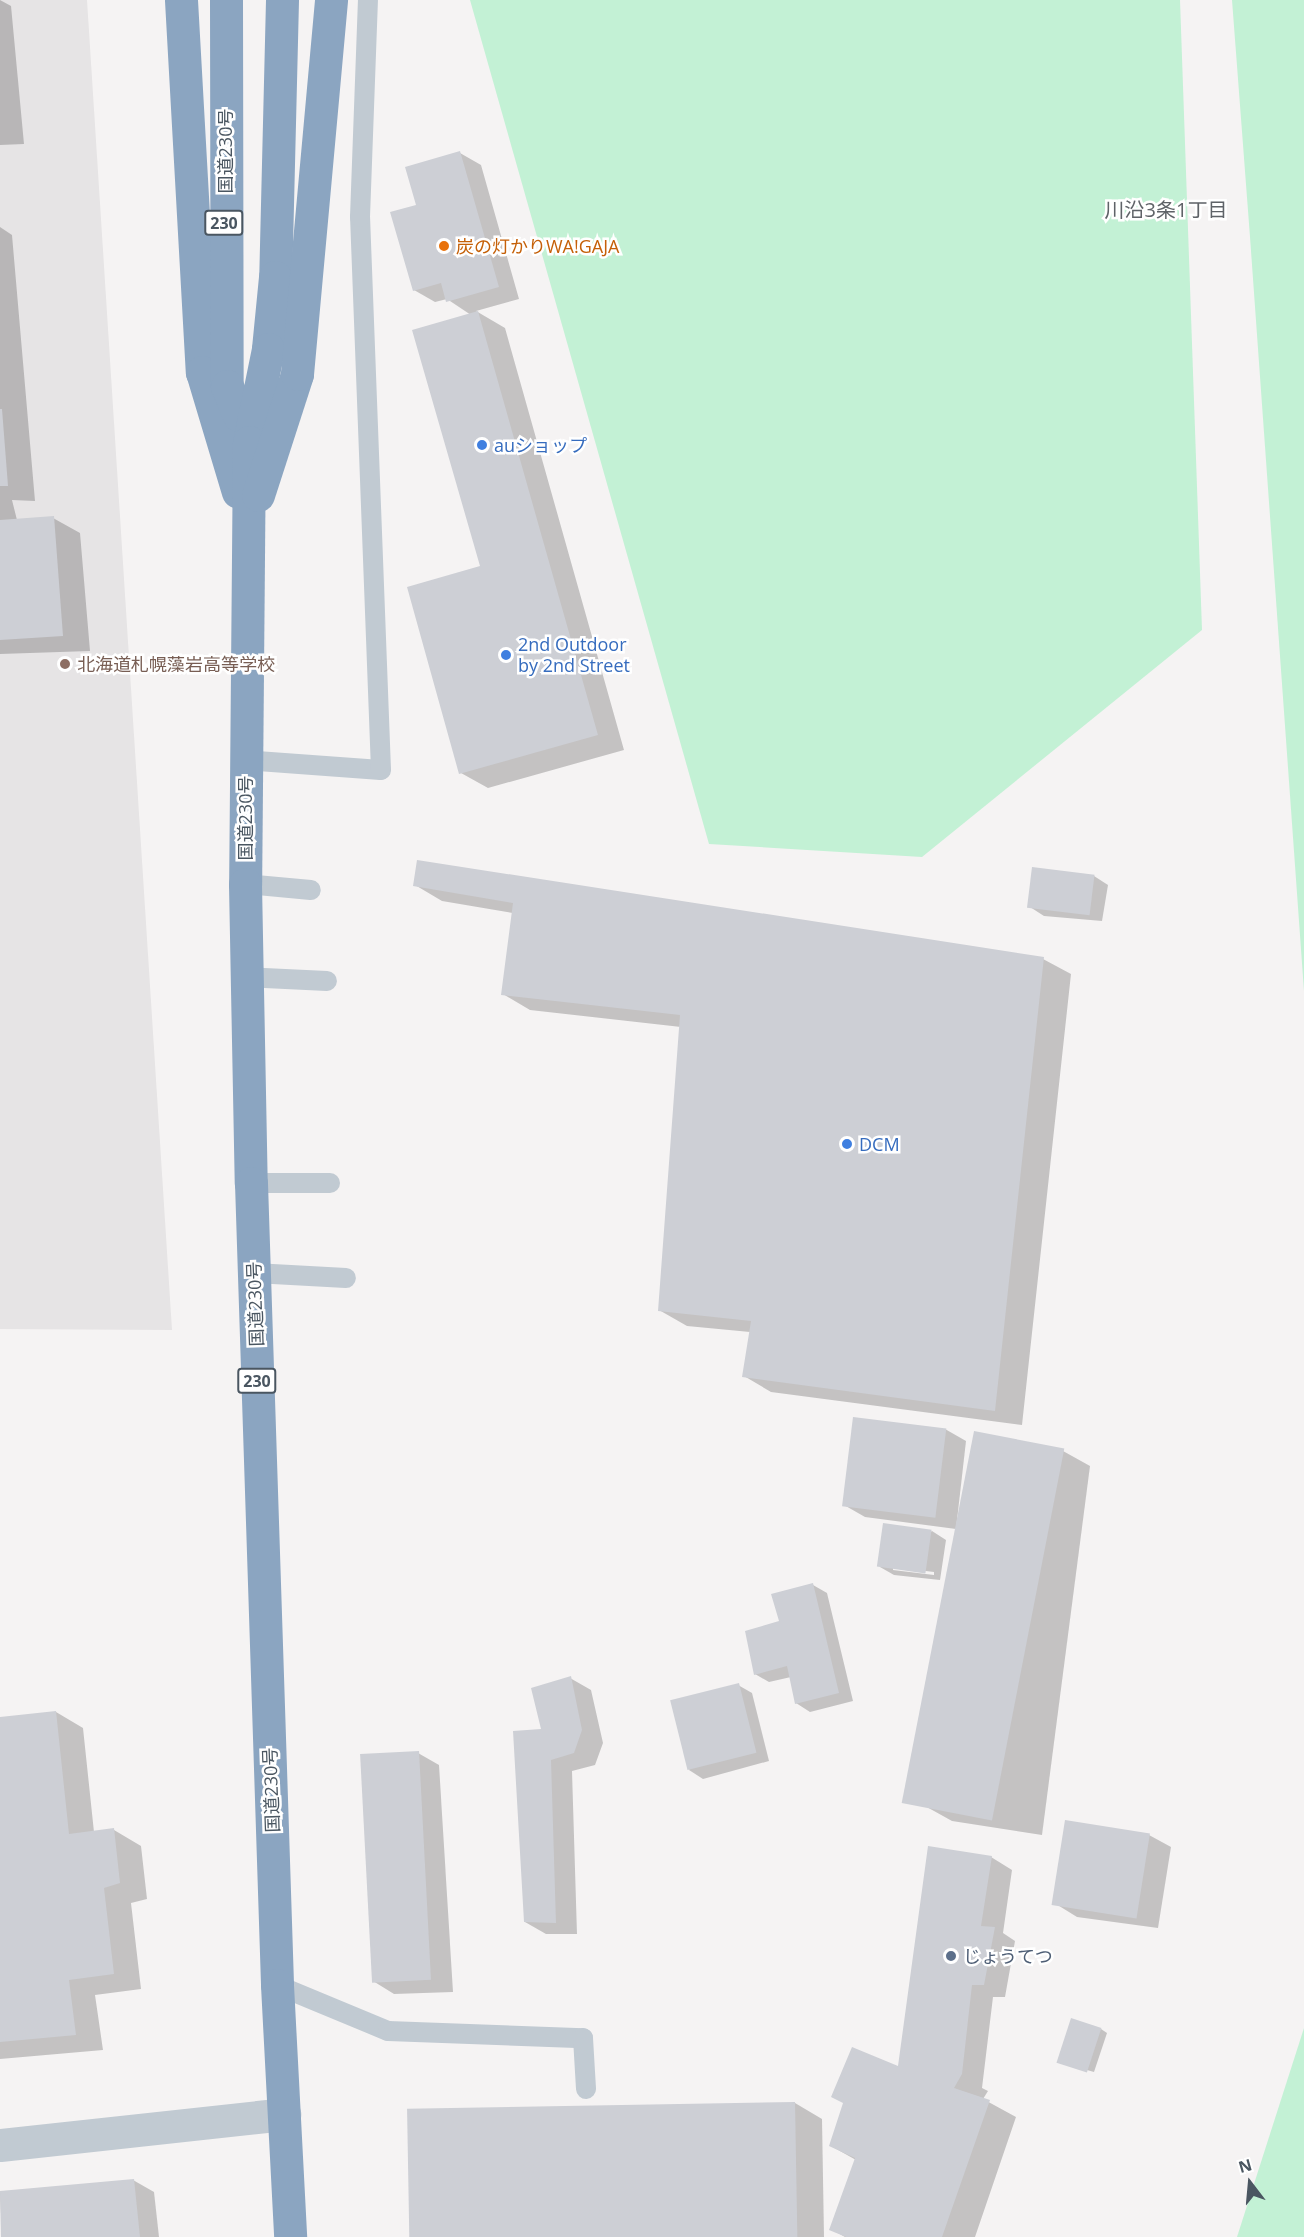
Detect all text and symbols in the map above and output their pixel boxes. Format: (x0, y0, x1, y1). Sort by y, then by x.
street label: 国道230号 (214, 109, 236, 193)
district label: 川沿3条1丁目 (1105, 197, 1227, 221)
road number: 230 (203, 210, 245, 236)
place label: 炭の灯かりWA!GAJA (456, 235, 619, 257)
marker: 炭の灯かりWA!GAJA (437, 239, 451, 253)
place label: auショップ (494, 434, 587, 456)
marker: auショップ (475, 438, 489, 452)
place label: 2nd Outdoor by 2nd Street (518, 634, 630, 676)
marker: 2nd Outdoor by 2nd Street (499, 648, 513, 662)
place label: 北海道札幌藻岩高等学校 (77, 653, 275, 675)
marker: 北海道札幌藻岩高等学校 (58, 657, 72, 671)
street label: 国道230号 (234, 776, 256, 860)
place label: DCM (859, 1133, 900, 1155)
marker: DCM (840, 1137, 854, 1151)
street label: 国道230号 (243, 1261, 267, 1347)
road number: 230 (236, 1368, 278, 1394)
street label: 国道230号 (259, 1747, 283, 1833)
place label: じょうてつ (963, 1945, 1053, 1967)
marker: じょうてつ (944, 1949, 958, 1963)
north arrow (1220, 2153, 1280, 2213)
text: N (1236, 2153, 1254, 2178)

